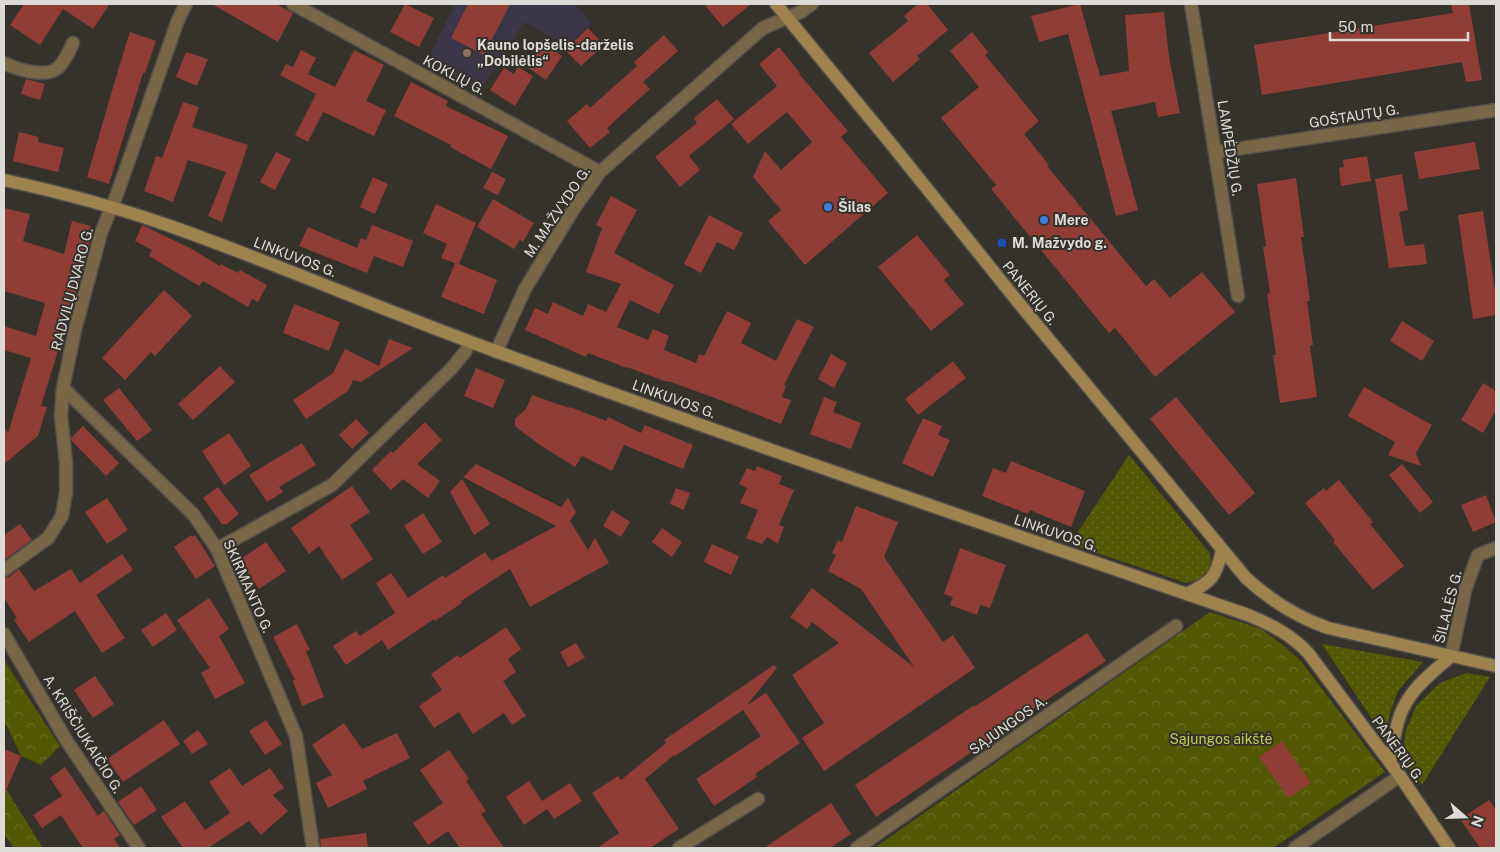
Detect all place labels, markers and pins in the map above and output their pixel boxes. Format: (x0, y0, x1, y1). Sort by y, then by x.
place label: Kauno lopšelis-darželis „Dobilėlis“ (477, 37, 634, 69)
marker: Kauno lopšelis-darželis „Dobilėlis“ (461, 47, 473, 59)
place label: Šilas (838, 198, 871, 215)
marker: Šilas (822, 201, 834, 213)
place label: Mere (1054, 212, 1089, 228)
marker: Mere (1038, 214, 1050, 226)
place label: M. Mažvydo g. (1012, 235, 1107, 251)
marker: M. Mažvydo g. (996, 237, 1008, 249)

